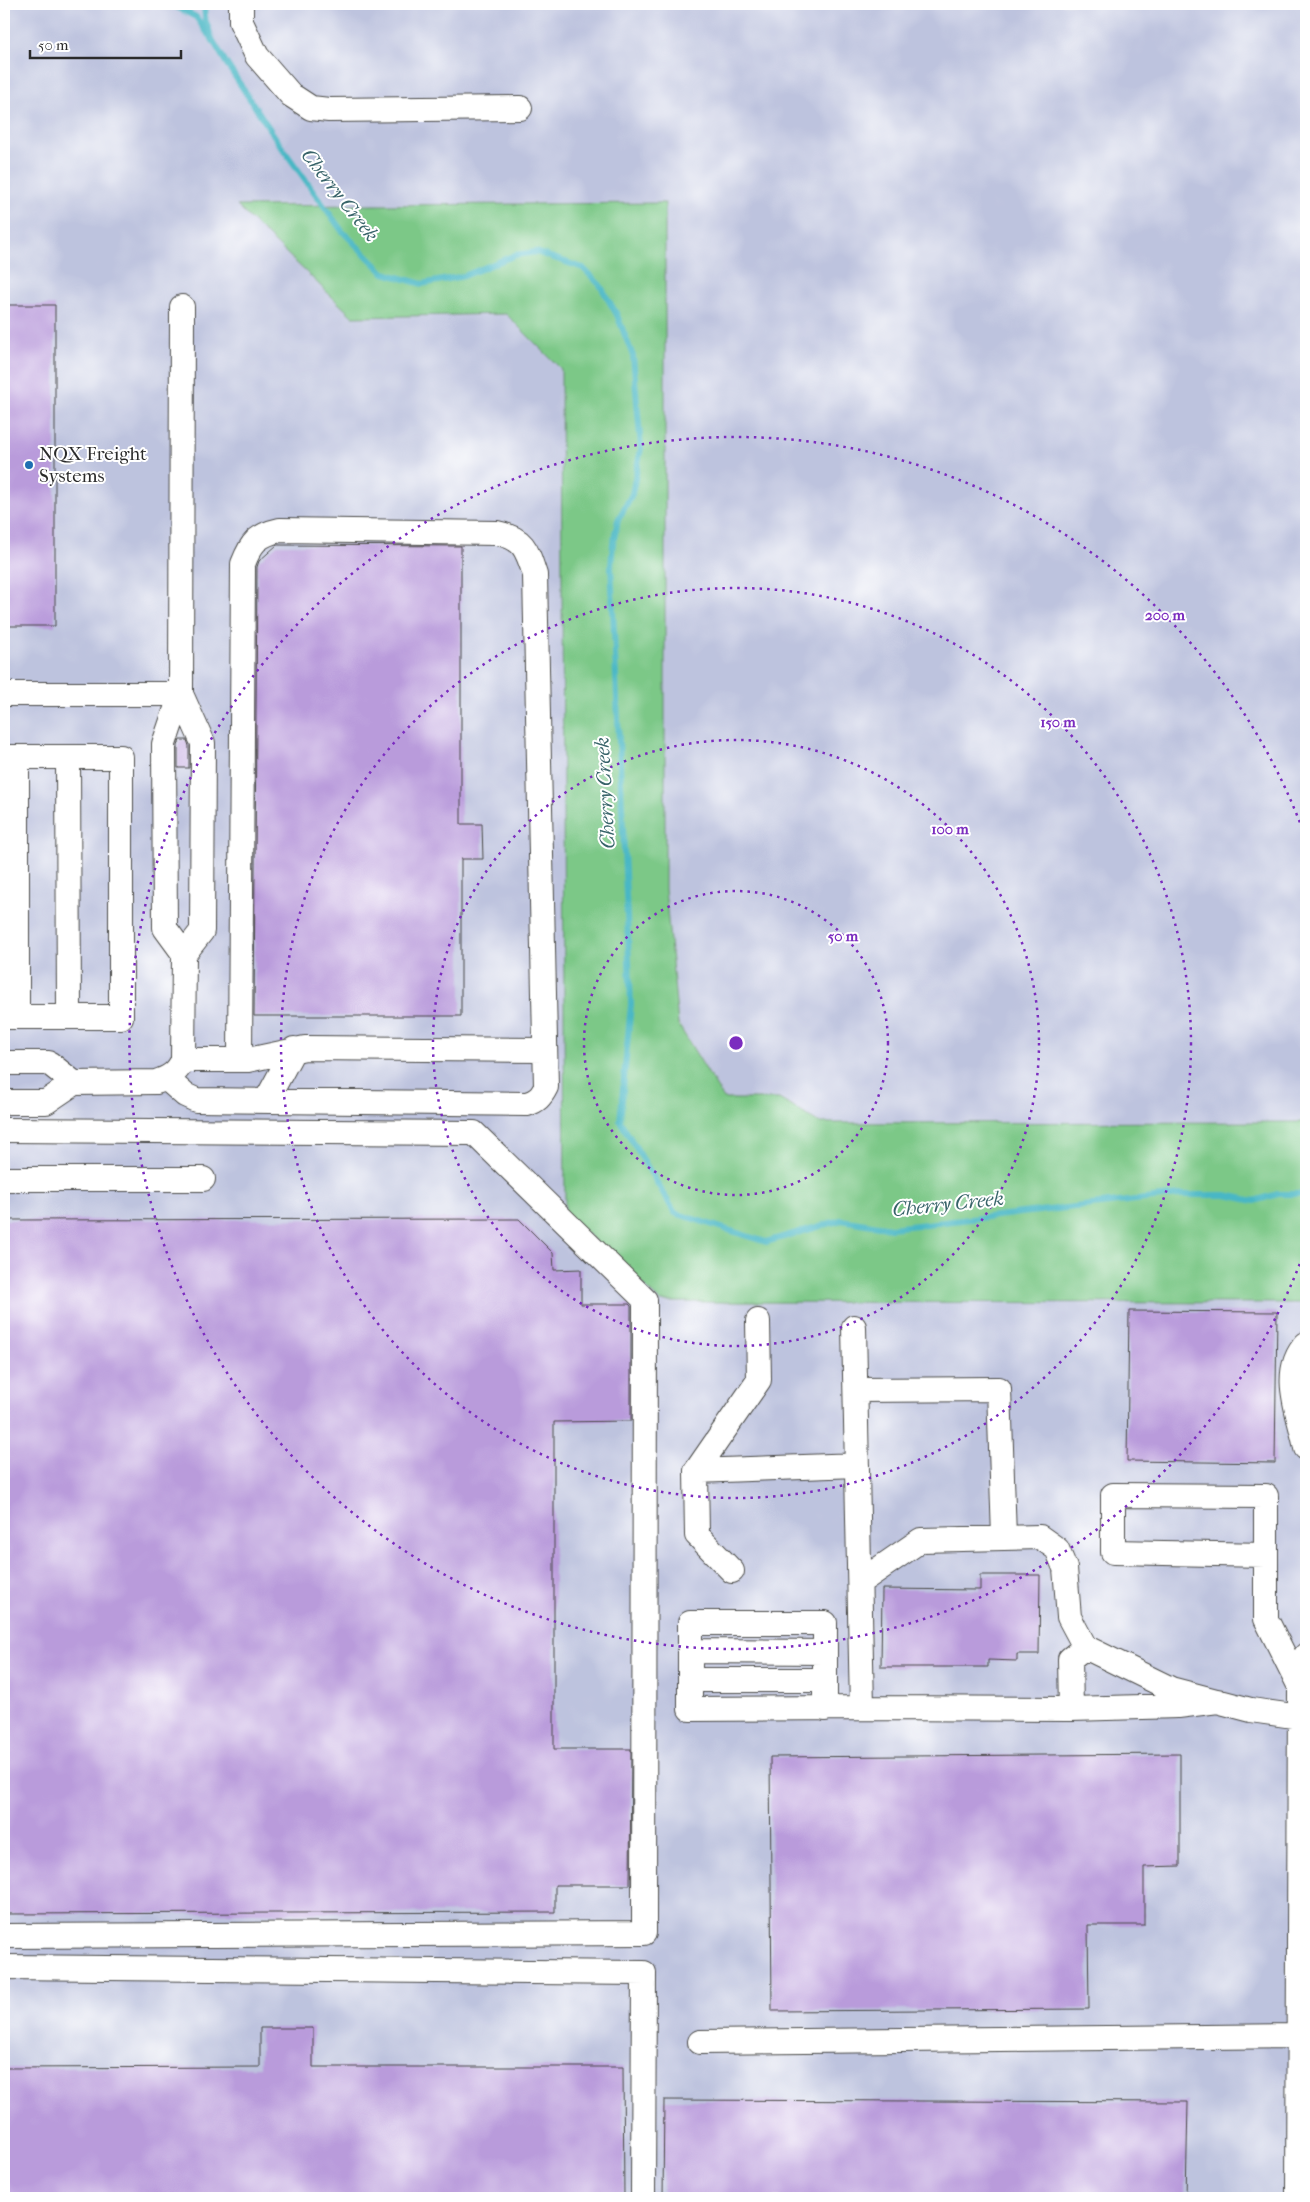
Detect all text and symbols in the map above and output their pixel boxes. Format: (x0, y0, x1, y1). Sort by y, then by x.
scale bar (30, 28, 181, 60)
text: 50 m (38, 36, 69, 54)
water label: Cherry Creek (296, 144, 384, 246)
place label: NQX Freight Systems (39, 443, 147, 487)
marker: NQX Freight Systems (23, 459, 35, 471)
text: 200 m (1145, 606, 1185, 624)
text: 150 m (1040, 713, 1076, 731)
water label: Cherry Creek (591, 737, 619, 849)
text: 100 m (931, 820, 969, 838)
text: 50 m (828, 927, 859, 945)
centre of rings (727, 1034, 745, 1052)
water label: Cherry Creek (891, 1187, 1005, 1221)

